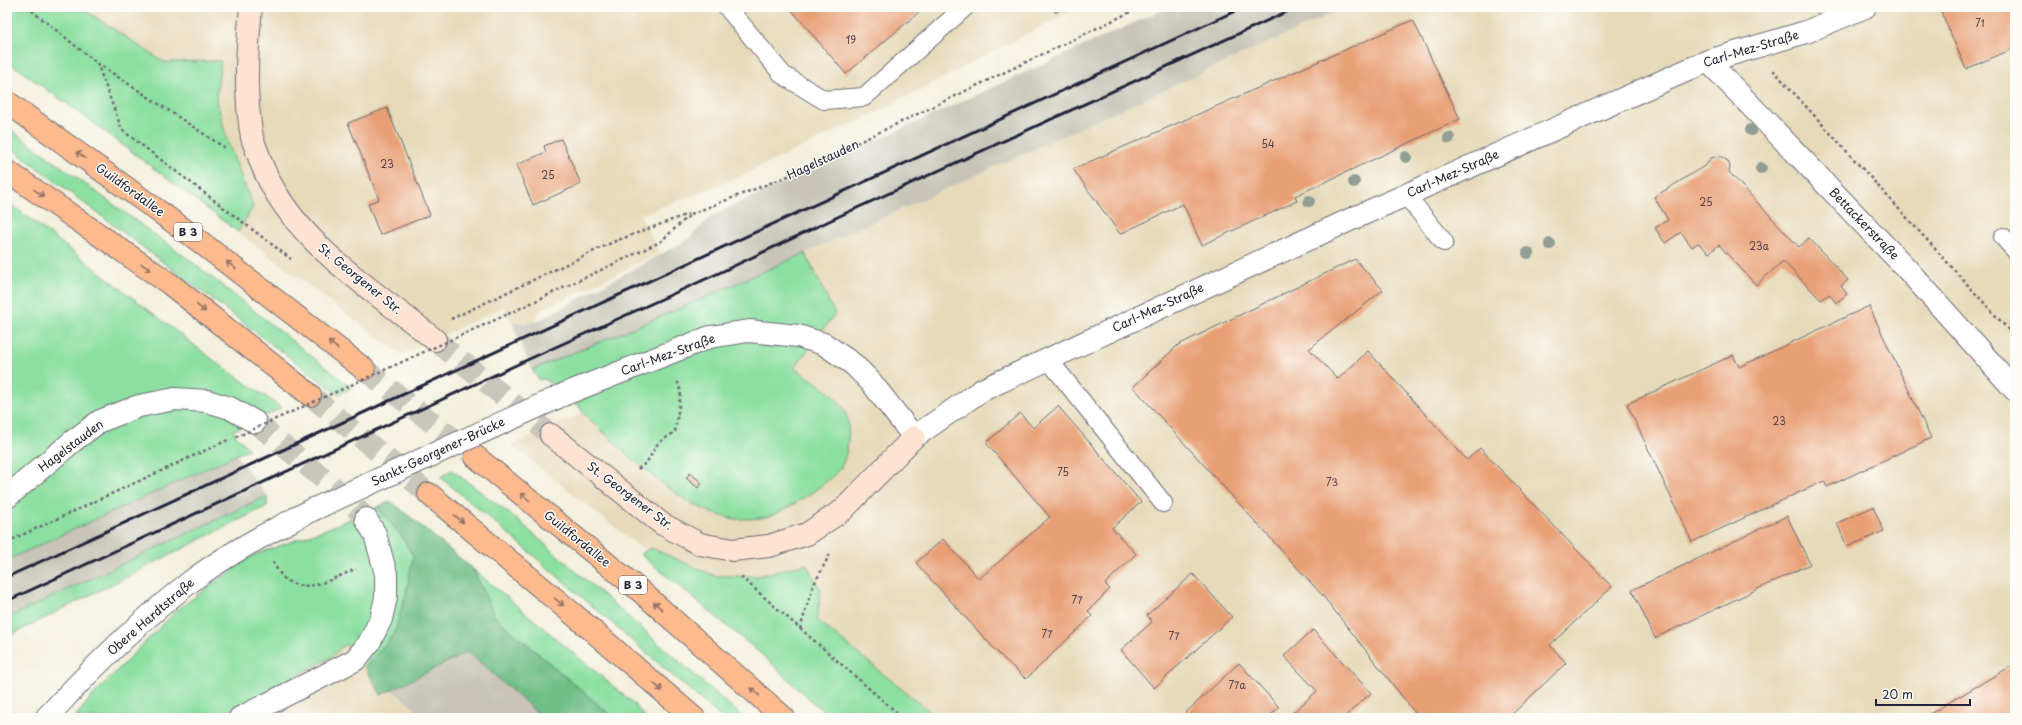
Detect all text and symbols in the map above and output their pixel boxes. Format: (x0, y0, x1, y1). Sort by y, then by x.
house number: 71 (1975, 15, 1985, 30)
street label: Carl-Mez-Straße (1701, 25, 1801, 71)
house number: 19 (846, 32, 856, 47)
street label: Hagelstauden (784, 135, 862, 184)
house number: 54 (1261, 136, 1275, 151)
street label: Carl-Mez-Straße (1404, 145, 1502, 201)
one-way arrow (76, 151, 87, 159)
house number: 23 (380, 156, 394, 171)
street label: Guildfordallee (92, 158, 169, 221)
house number: 25 (541, 167, 555, 182)
street label: Bettackerstraße (1826, 183, 1904, 263)
one-way arrow (33, 189, 44, 197)
house number: 25 (1699, 194, 1713, 209)
road number: B 3 (174, 223, 202, 241)
house number: 23a (1749, 238, 1770, 253)
street label: St. Georgener Str. (315, 239, 407, 318)
one-way arrow (225, 261, 236, 270)
one-way arrow (140, 263, 151, 271)
street label: Carl-Mez-Straße (1109, 278, 1206, 336)
one-way arrow (195, 304, 206, 313)
street label: Carl-Mez-Straße (618, 329, 717, 379)
one-way arrow (328, 341, 339, 349)
street label: Sankt-Georgener-Brücke (368, 412, 507, 490)
house number: 23 (1772, 413, 1786, 428)
street label: Hagelstauden (34, 415, 107, 476)
street label: St. Georgener Str. (584, 457, 677, 534)
house number: 75 (1057, 464, 1069, 479)
house number: 73 (1326, 474, 1338, 489)
one-way arrow (519, 492, 530, 501)
street label: Guildfordallee (540, 506, 615, 571)
one-way arrow (454, 515, 464, 524)
street label: Obere Hardtstraße (103, 573, 198, 659)
road number: B 3 (619, 576, 647, 594)
house number: 77 (1071, 592, 1083, 607)
one-way arrow (553, 598, 564, 607)
one-way arrow (653, 602, 663, 611)
house number: 77 (1041, 626, 1053, 641)
house number: 77 (1168, 628, 1180, 643)
house number: 77a (1228, 677, 1246, 692)
scale bar (1876, 681, 1970, 707)
one-way arrow (652, 682, 663, 691)
text: 20 m (1882, 685, 1913, 703)
one-way arrow (750, 688, 760, 697)

